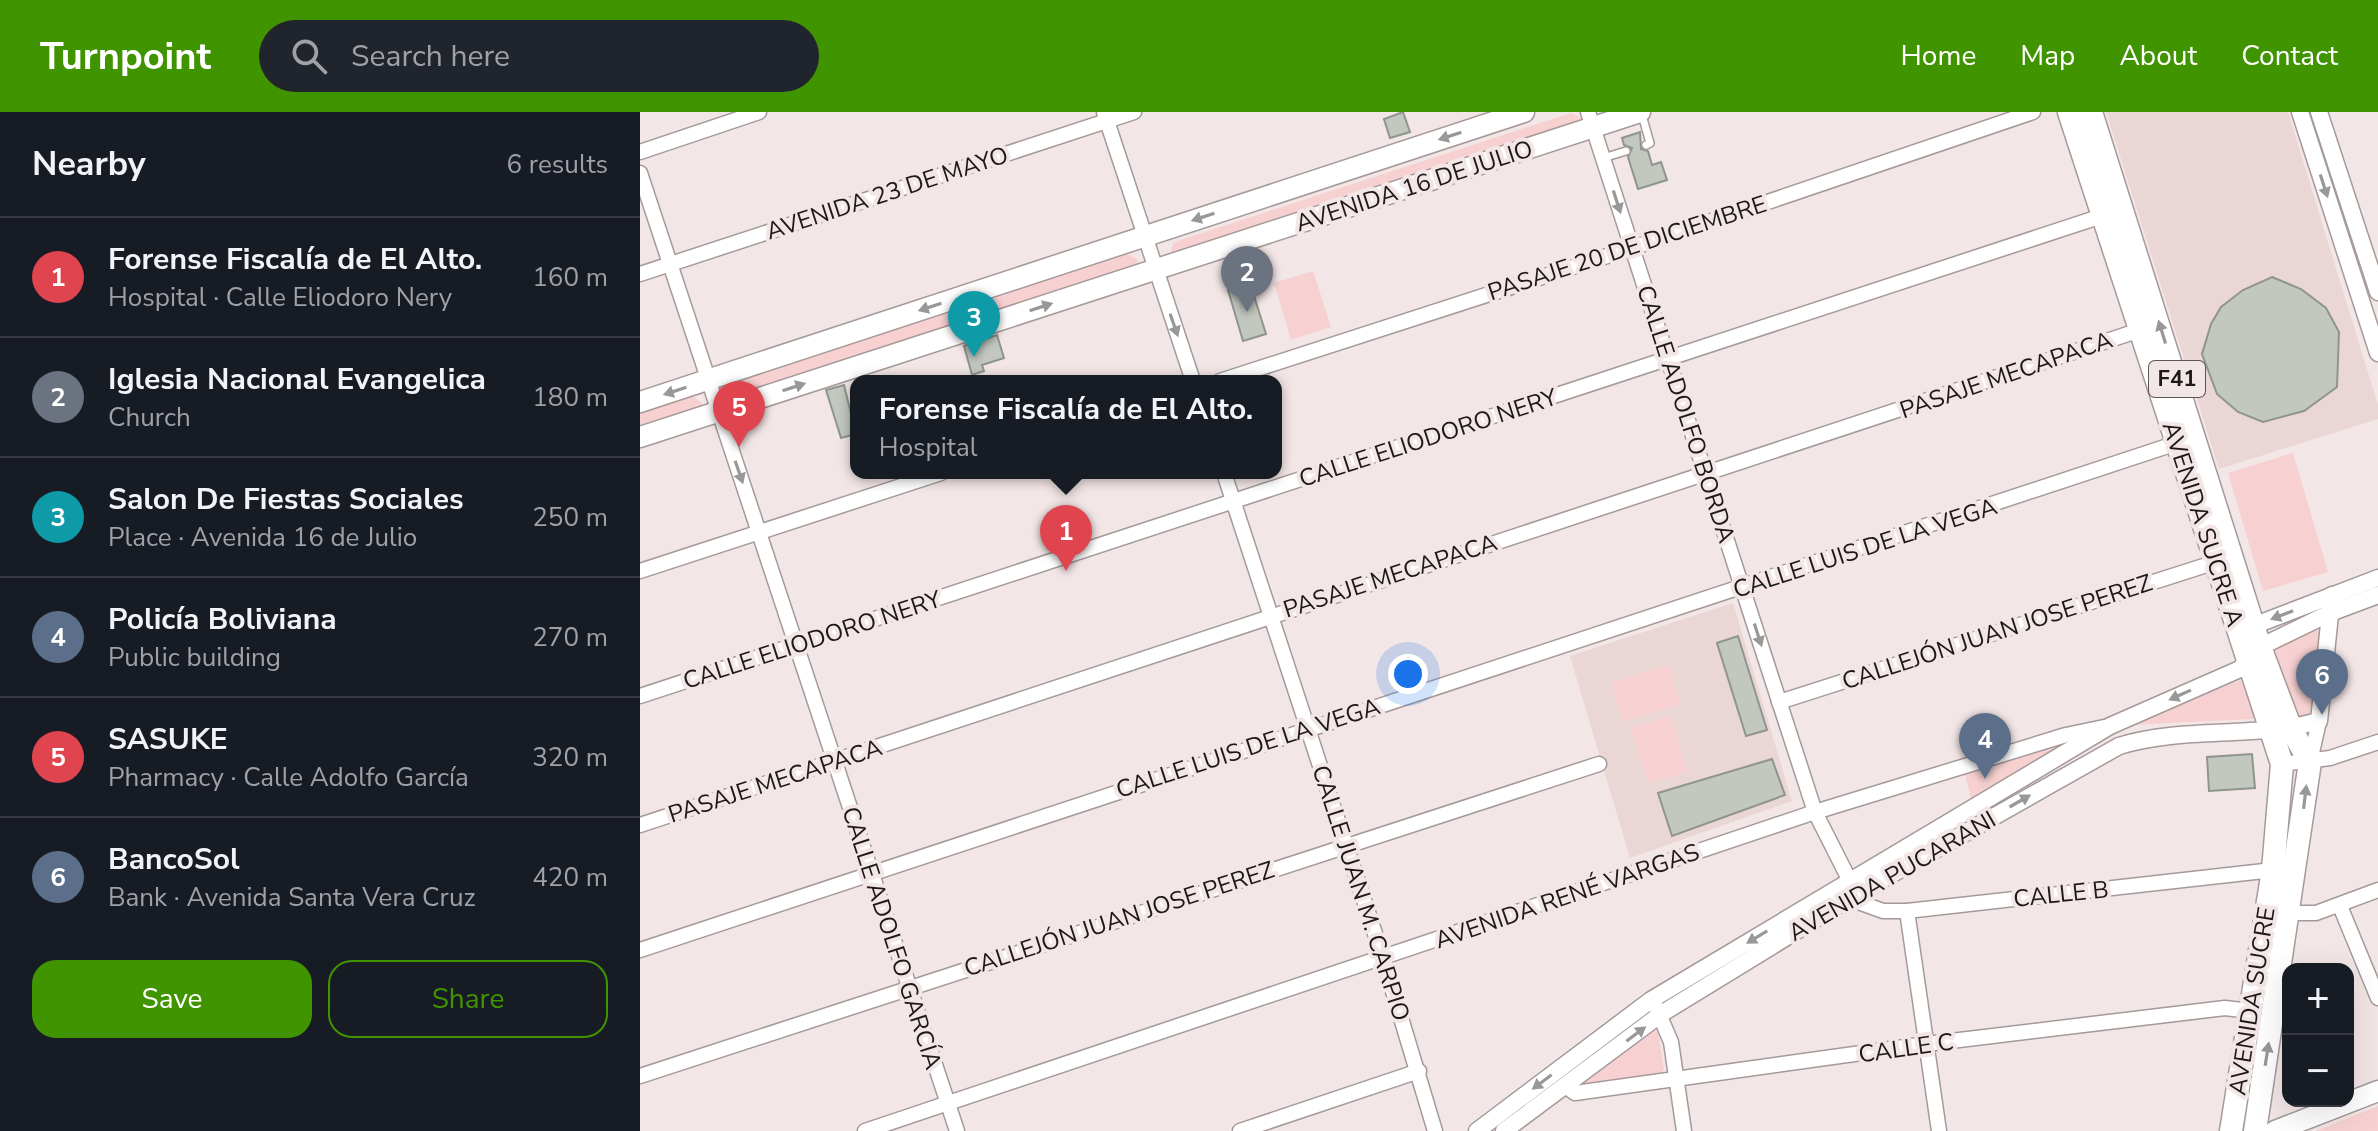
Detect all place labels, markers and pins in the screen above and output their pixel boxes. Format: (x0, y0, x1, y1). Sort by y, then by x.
pin: 2 (1221, 246, 1273, 312)
pin: 3 (948, 291, 1000, 357)
pin: 5 (713, 381, 765, 447)
pin: 1 (1040, 505, 1092, 571)
pin: 6 (2296, 649, 2348, 715)
pin: 4 (1959, 713, 2011, 779)

